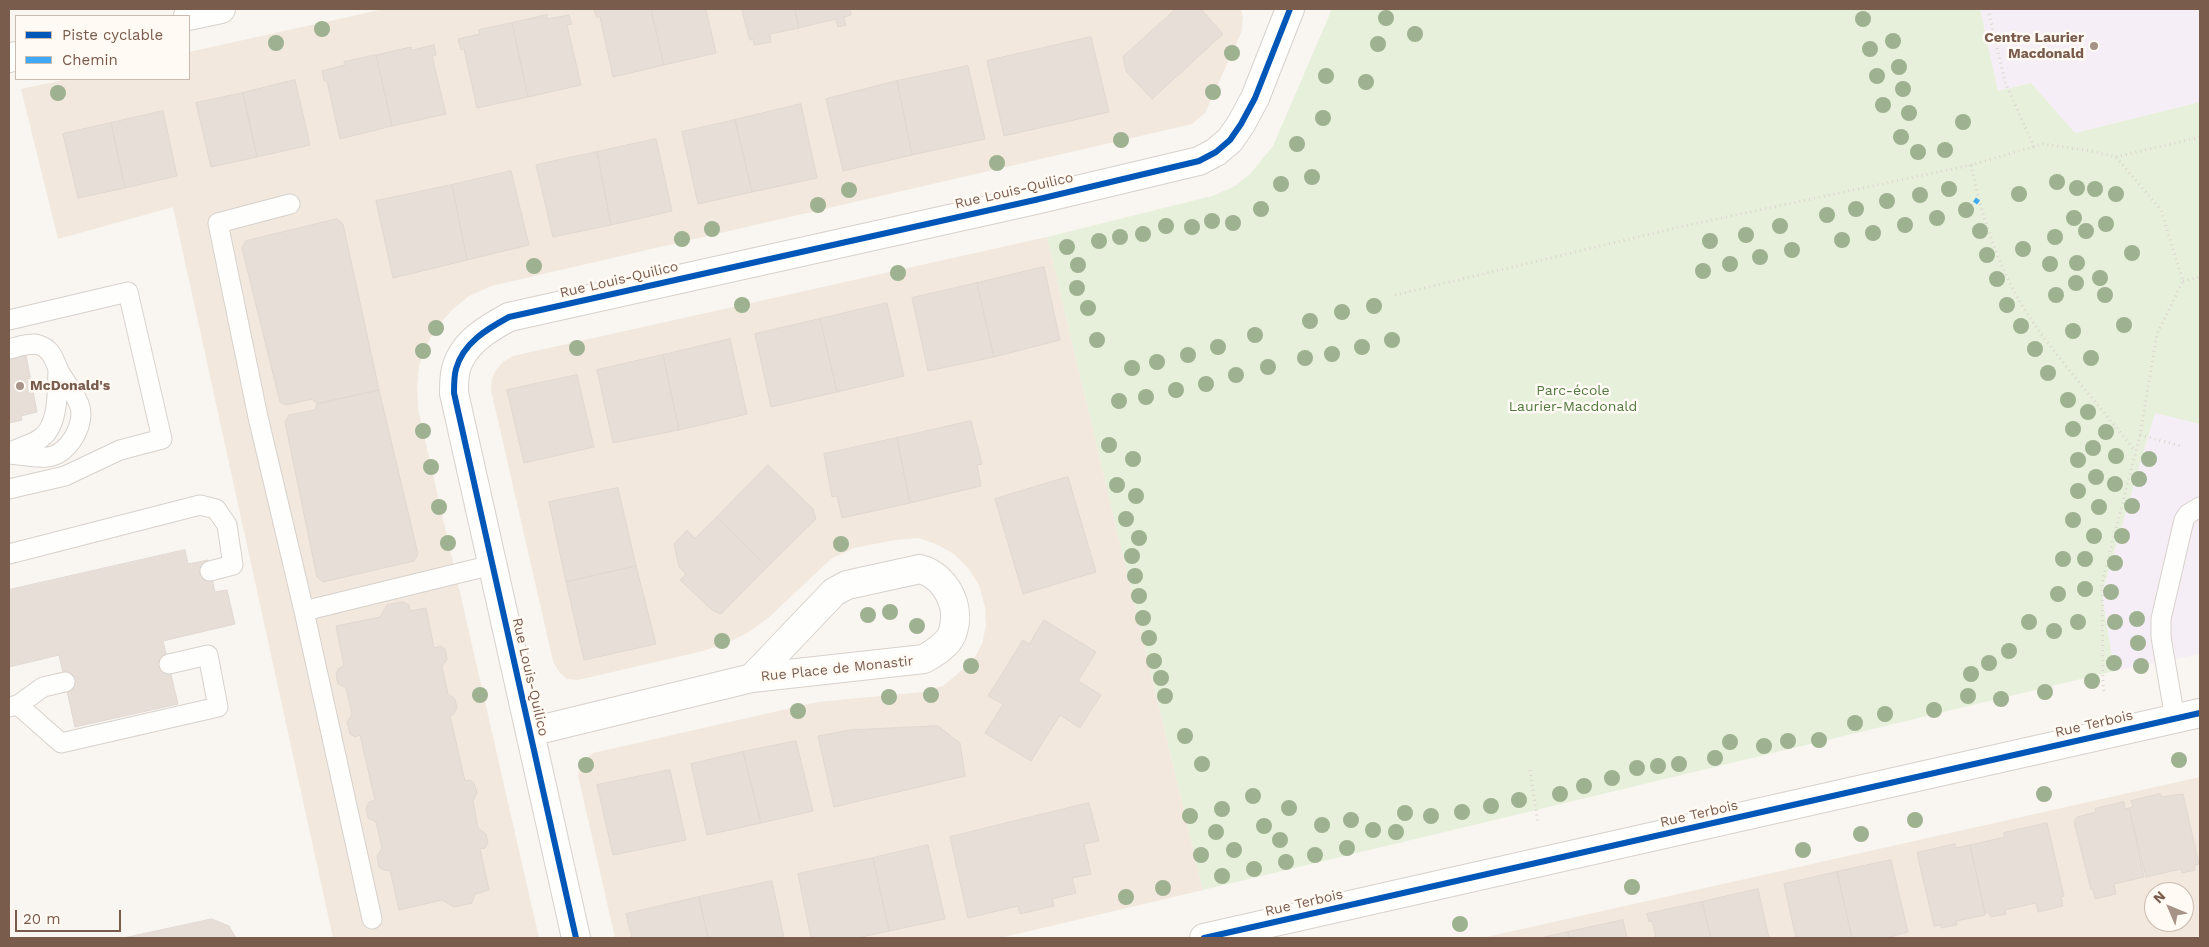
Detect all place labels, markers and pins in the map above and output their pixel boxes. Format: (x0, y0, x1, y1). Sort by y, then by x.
place label: Centre Laurier Macdonald (1984, 30, 2084, 62)
marker: Centre Laurier Macdonald (2088, 40, 2100, 52)
place label: McDonald's (30, 378, 110, 394)
marker: McDonald's (14, 380, 26, 392)

